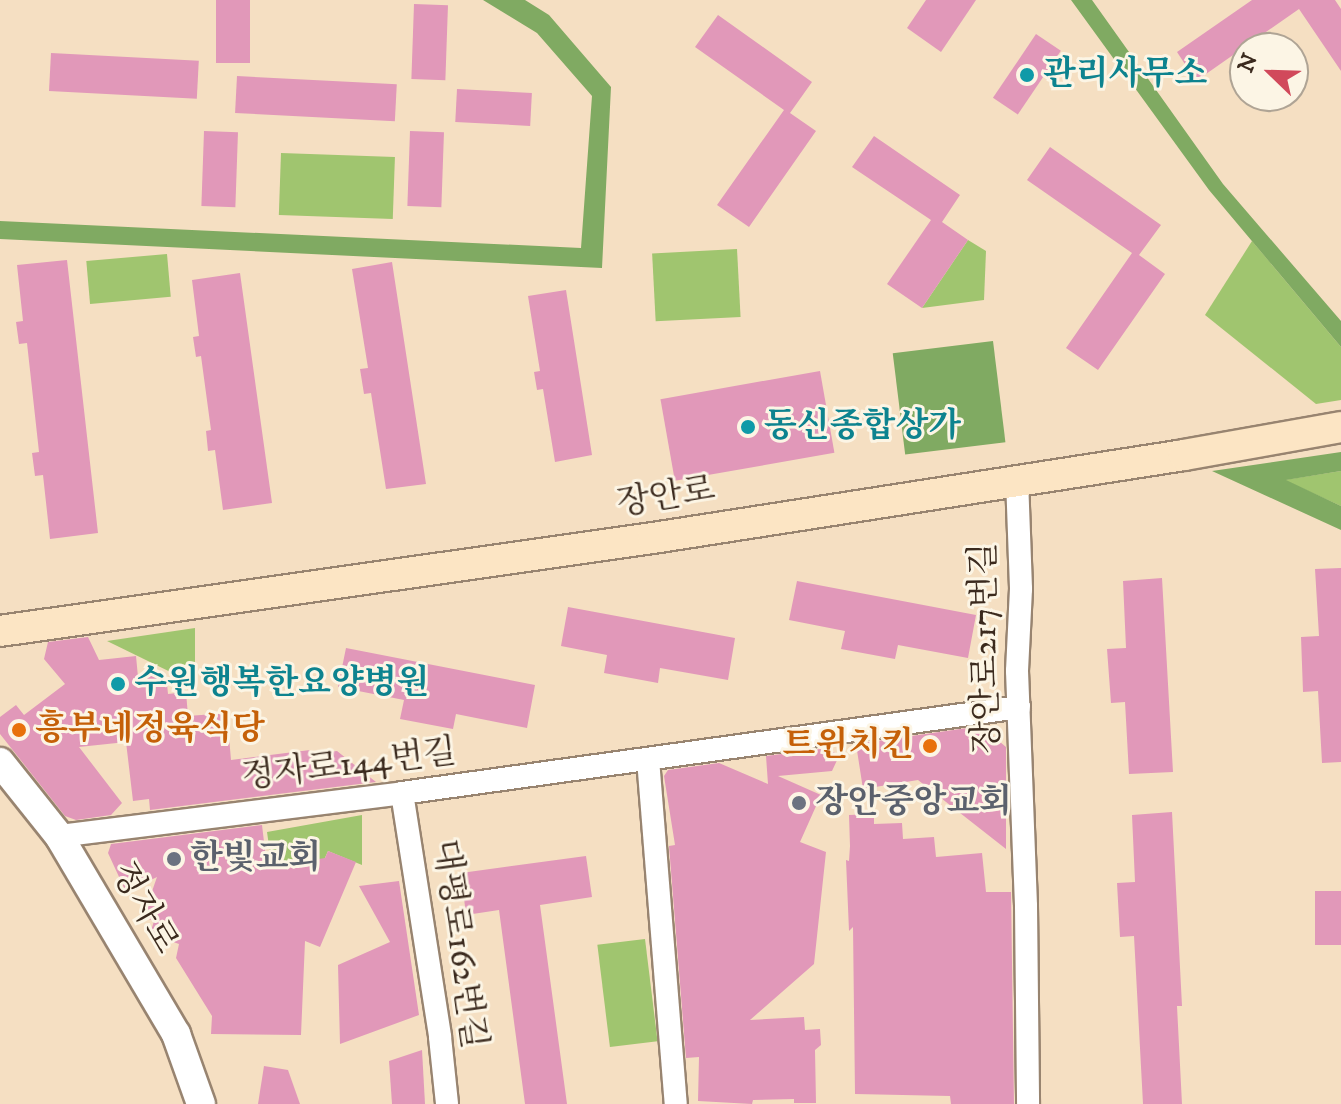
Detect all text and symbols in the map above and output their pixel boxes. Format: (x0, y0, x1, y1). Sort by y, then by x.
north arrow (1229, 32, 1309, 112)
text: N (1232, 50, 1264, 77)
place label: 관리사무소 (1043, 55, 1207, 95)
marker: 관리사무소 (1018, 66, 1036, 84)
place label: 동신종합상가 (764, 407, 961, 447)
marker: 동신종합상가 (739, 418, 757, 436)
street label: 장안로 (614, 469, 718, 525)
street label: 장안로217번길 (964, 542, 1008, 754)
place label: 수원행복한요양병원 (134, 664, 430, 704)
marker: 수원행복한요양병원 (109, 675, 127, 693)
place label: 흥부네정육식당 (35, 710, 265, 750)
marker: 흥부네정육식당 (10, 721, 28, 739)
place label: 트윈치킨 (783, 726, 914, 766)
street label: 정자로144번길 (239, 732, 459, 798)
marker: 트윈치킨 (921, 737, 939, 755)
place label: 장안중앙교회 (815, 783, 1012, 823)
marker: 장안중앙교회 (790, 794, 808, 812)
street label: 대평로162번길 (424, 837, 494, 1051)
place label: 한빛교회 (190, 839, 321, 879)
marker: 한빛교회 (165, 850, 183, 868)
street label: 정자로 (102, 855, 186, 961)

